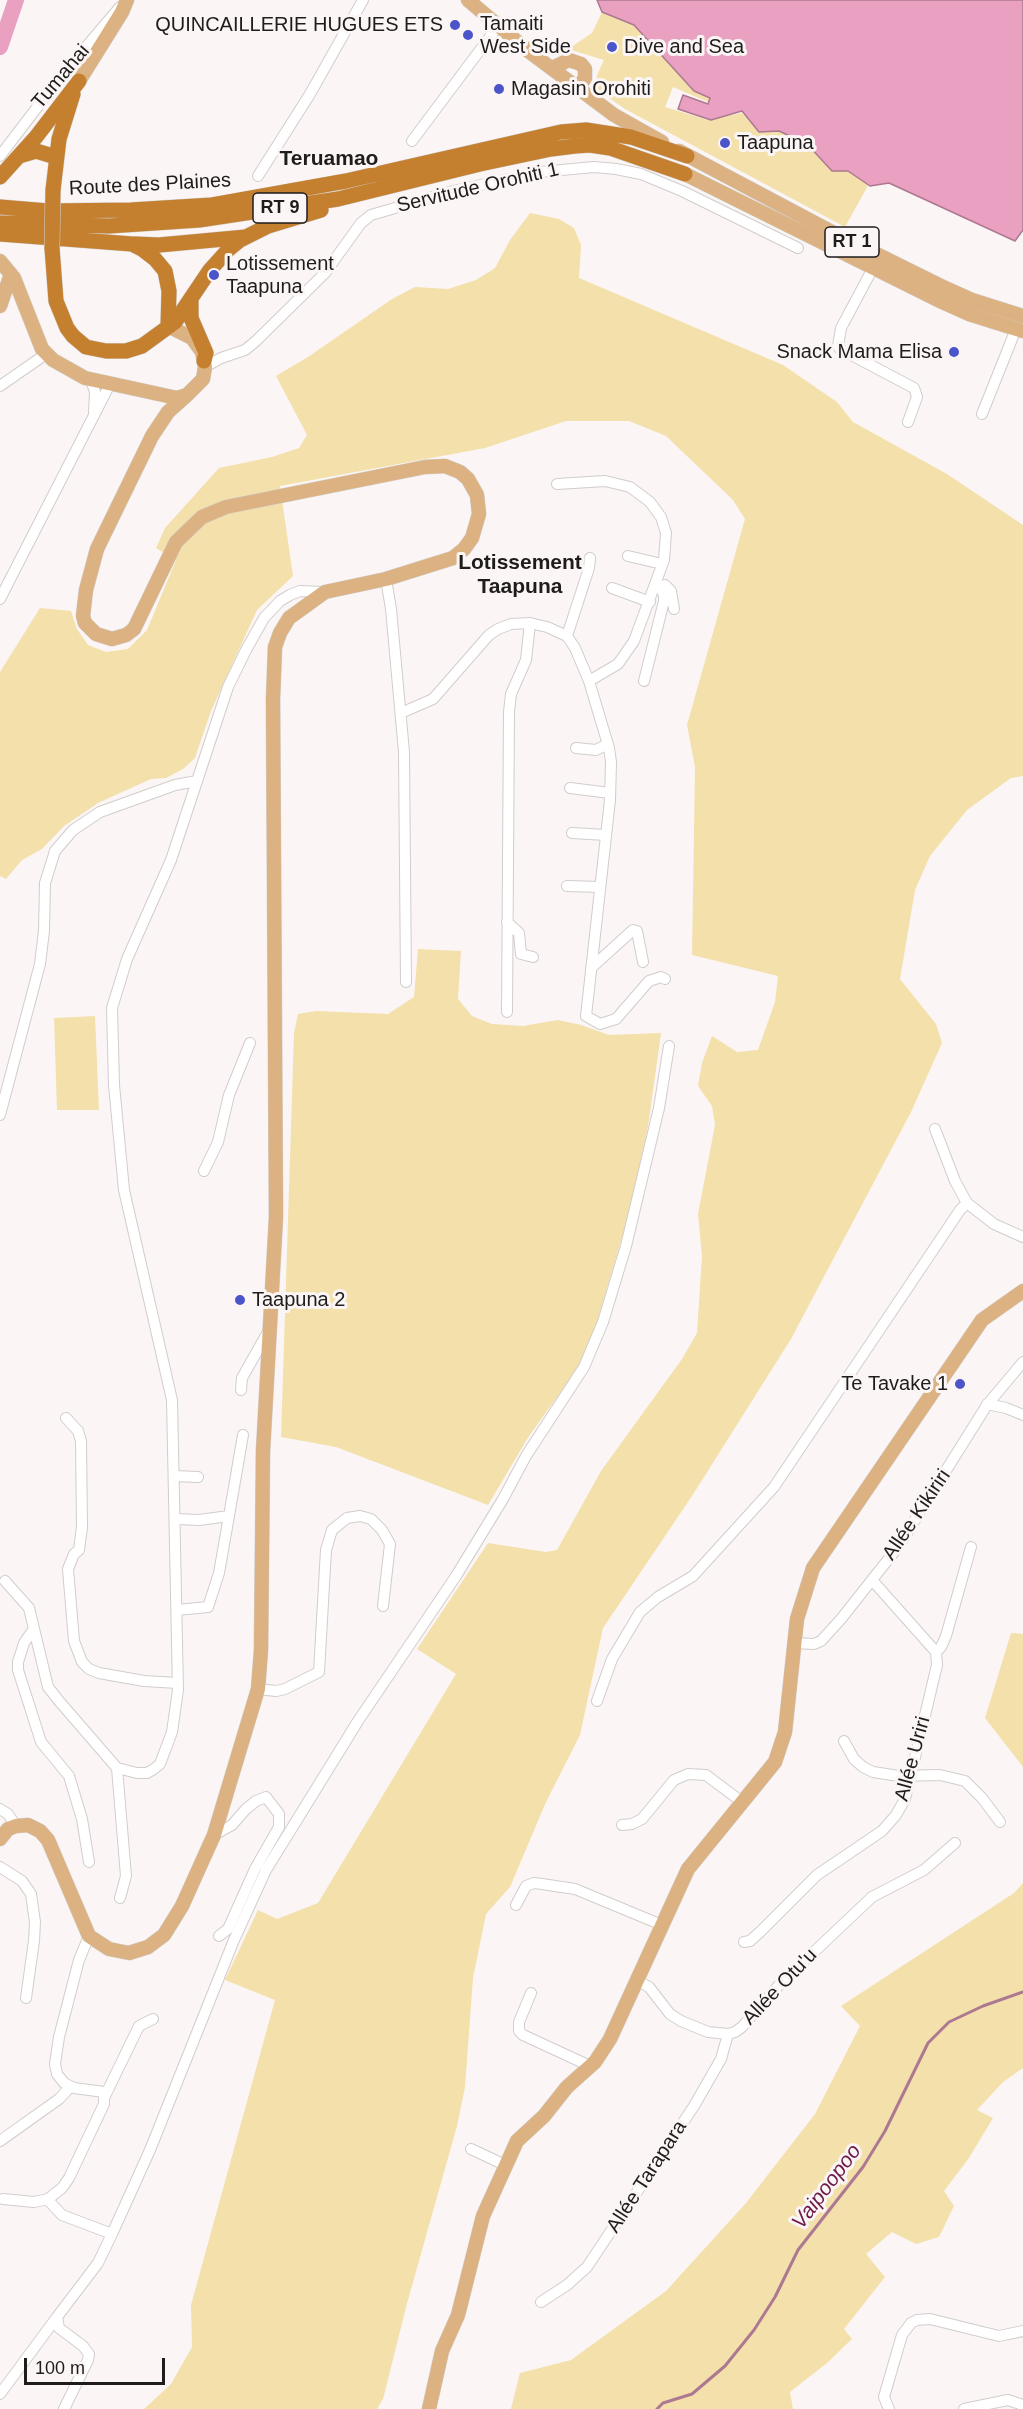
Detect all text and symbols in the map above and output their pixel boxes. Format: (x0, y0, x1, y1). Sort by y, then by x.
place label: Tamaiti West Side (480, 12, 571, 59)
place label: QUINCAILLERIE HUGUES ETS (155, 13, 443, 37)
marker: QUINCAILLERIE HUGUES ETS (448, 18, 462, 32)
marker: Tamaiti West Side (461, 28, 475, 42)
place label: Dive and Sea (624, 35, 744, 59)
street label: Tumahai (27, 40, 95, 114)
marker: Dive and Sea (605, 40, 619, 54)
place label: Magasin Orohiti (511, 77, 651, 101)
marker: Magasin Orohiti (492, 82, 506, 96)
place label: Taapuna (737, 131, 814, 155)
marker: Taapuna (718, 136, 732, 150)
district label: Teruamao (280, 146, 378, 172)
street label: Servitude Orohiti 1 (395, 158, 561, 218)
street label: Route des Plaines (68, 169, 232, 201)
road number: RT 9 (253, 193, 307, 223)
road number: RT 1 (825, 227, 879, 257)
place label: Lotissement Taapuna (226, 252, 334, 299)
marker: Lotissement Taapuna (207, 268, 221, 282)
place label: Snack Mama Elisa (776, 340, 942, 364)
marker: Snack Mama Elisa (947, 345, 961, 359)
district label: Lotissement Taapuna (458, 550, 582, 600)
place label: Taapuna 2 (252, 1288, 345, 1312)
marker: Taapuna 2 (233, 1293, 247, 1307)
place label: Te Tavake 1 (841, 1372, 948, 1396)
marker: Te Tavake 1 (953, 1377, 967, 1391)
street label: Allée Kikiriri (878, 1465, 956, 1565)
street label: Allée Uriri (890, 1714, 936, 1804)
street label: Allée Otu'u (738, 1944, 822, 2030)
street label: Allée Tarapara (602, 2116, 692, 2238)
water label: Vaipoopoo (787, 2140, 867, 2234)
scale bar (27, 2346, 168, 2384)
text: 100 m (35, 2358, 85, 2378)

